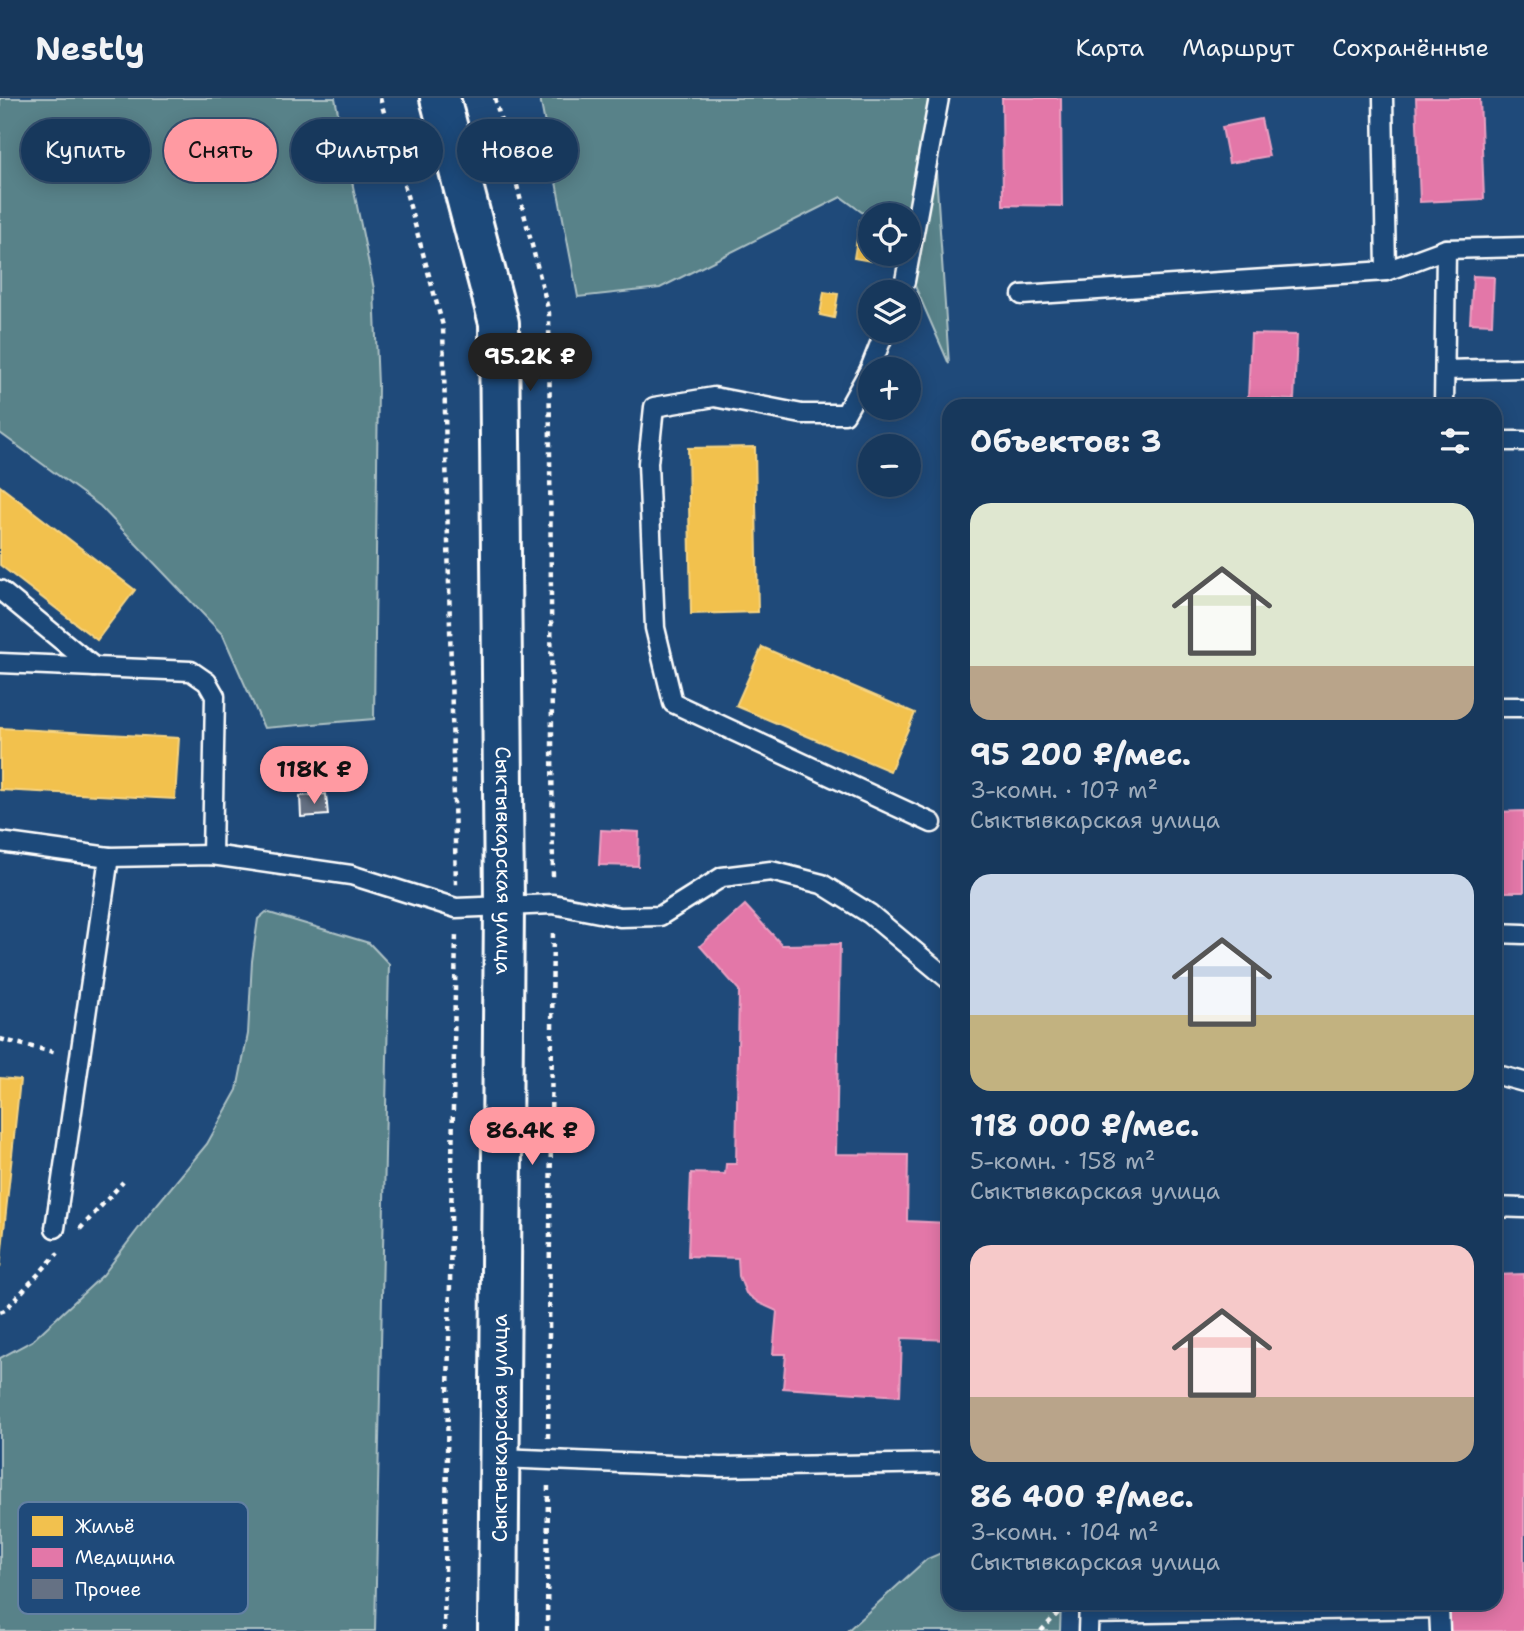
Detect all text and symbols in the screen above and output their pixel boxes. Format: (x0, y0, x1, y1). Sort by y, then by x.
text: Nestly (35, 26, 145, 71)
text: Карта (1076, 32, 1144, 64)
text: Маршрут (1182, 32, 1294, 64)
text: Сохранённые (1332, 32, 1489, 64)
chip: Купить (21, 119, 150, 182)
chip: Снять (164, 119, 277, 182)
chip: Фильтры (291, 119, 443, 182)
chip: Новое (457, 119, 578, 182)
map controls (858, 203, 921, 497)
button: locate (858, 203, 921, 266)
button: layers (858, 280, 921, 343)
pin: 95.2K ₽ (465, 334, 595, 393)
text: 95.2K ₽ (484, 341, 576, 371)
button: + (858, 357, 921, 420)
text: Объектов: 3 (970, 421, 1162, 462)
icon: filters (1436, 422, 1474, 460)
button: − (858, 434, 921, 497)
icon: home (1159, 548, 1285, 674)
text: 95 200 ₽/мес. (970, 734, 1191, 775)
pin: 118K ₽ (257, 746, 371, 806)
street label: Сыктывкарская улица (489, 746, 518, 975)
text: 118K ₽ (276, 754, 352, 784)
text: 3-комн. · 107 m² (970, 775, 1158, 805)
text: Сыктывкарская улица (970, 805, 1220, 835)
icon: home (1159, 919, 1285, 1045)
text: 118 000 ₽/мес. (970, 1105, 1199, 1146)
pin: 86.4K ₽ (467, 1108, 597, 1167)
text: 86.4K ₽ (486, 1115, 578, 1145)
text: 5-комн. · 158 m² (970, 1146, 1155, 1176)
text: Сыктывкарская улица (970, 1176, 1220, 1206)
icon: home (1159, 1290, 1285, 1416)
street label: Сыктывкарская улица (486, 1314, 514, 1542)
text: 86 400 ₽/мес. (970, 1476, 1194, 1517)
legend (18, 1502, 248, 1614)
text: Жильё (75, 1514, 135, 1539)
text: 3-комн. · 104 m² (970, 1517, 1159, 1547)
text: Медицина (75, 1545, 175, 1570)
text: Сыктывкарская улица (970, 1547, 1220, 1577)
text: Прочее (75, 1577, 141, 1602)

